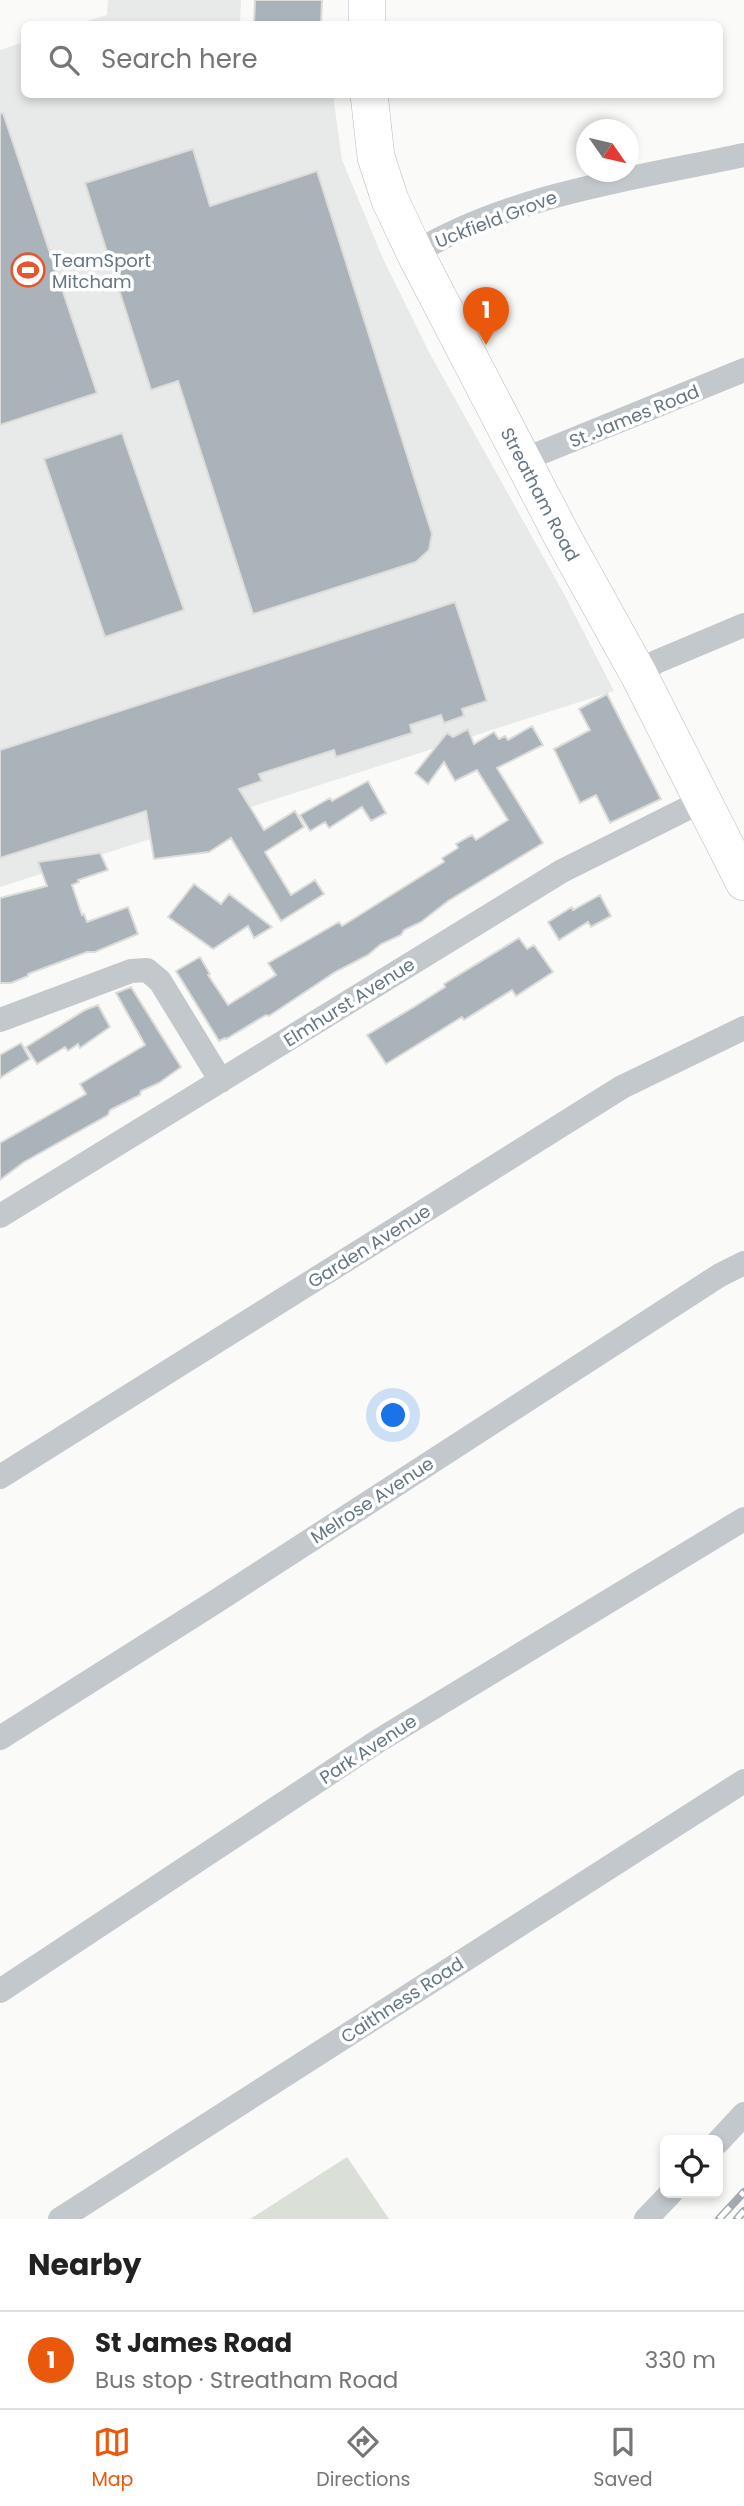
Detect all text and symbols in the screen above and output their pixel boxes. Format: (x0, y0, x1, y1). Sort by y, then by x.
search box (21, 21, 723, 98)
icon: search (45, 41, 83, 79)
text: Search here (101, 41, 258, 77)
north arrow (576, 119, 639, 182)
street label: Uckfield Grove (431, 184, 561, 254)
place label: TeamSport Mitcham (52, 248, 151, 294)
sports icon: TeamSport Mitcham (9, 251, 47, 289)
pin: 1 (463, 287, 509, 345)
street label: St .James Road (565, 379, 703, 453)
street label: Streatham Road (495, 423, 586, 565)
street label: Elmhurst Avenue (279, 952, 419, 1052)
street label: Garden Avenue (303, 1198, 435, 1294)
your location (376, 1398, 410, 1432)
street label: Melrose Avenue (306, 1451, 438, 1549)
street label: Park Avenue (315, 1708, 421, 1790)
street label: Caithness Road (336, 1951, 468, 2049)
map controls (660, 2135, 723, 2198)
button: locate (660, 2135, 723, 2198)
text: Nearby (28, 2243, 142, 2286)
text: St James Road (95, 2325, 292, 2361)
text: 1 (47, 2344, 55, 2376)
text: 330 m (645, 2344, 716, 2376)
text: Bus stop · Streatham Road (95, 2364, 398, 2396)
tab: Map (91, 2423, 133, 2494)
tab: Directions (316, 2423, 411, 2494)
tab: Saved (593, 2423, 653, 2494)

